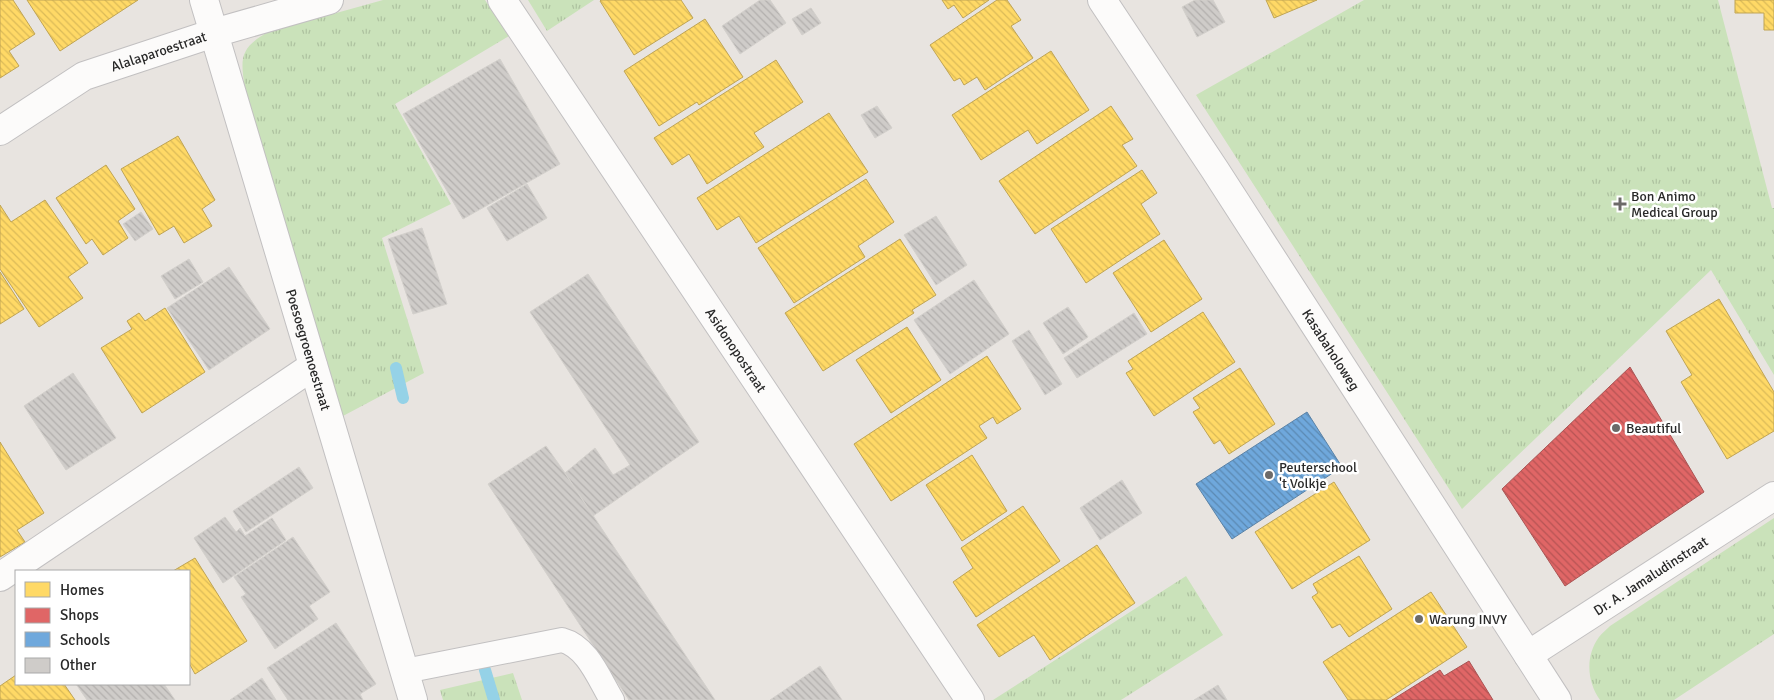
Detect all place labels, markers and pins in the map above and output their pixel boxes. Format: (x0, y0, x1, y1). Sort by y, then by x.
place label: Bon Animo Medical Group (1631, 188, 1718, 221)
marker: Bon Animo Medical Group (1613, 197, 1627, 211)
place label: Beautiful (1626, 420, 1681, 437)
marker: Beautiful (1610, 422, 1622, 434)
place label: Peuterschool 't Volkje (1279, 459, 1357, 492)
marker: Peuterschool 't Volkje (1263, 469, 1275, 481)
place label: Warung INVY (1429, 611, 1507, 628)
marker: Warung INVY (1413, 613, 1425, 625)

